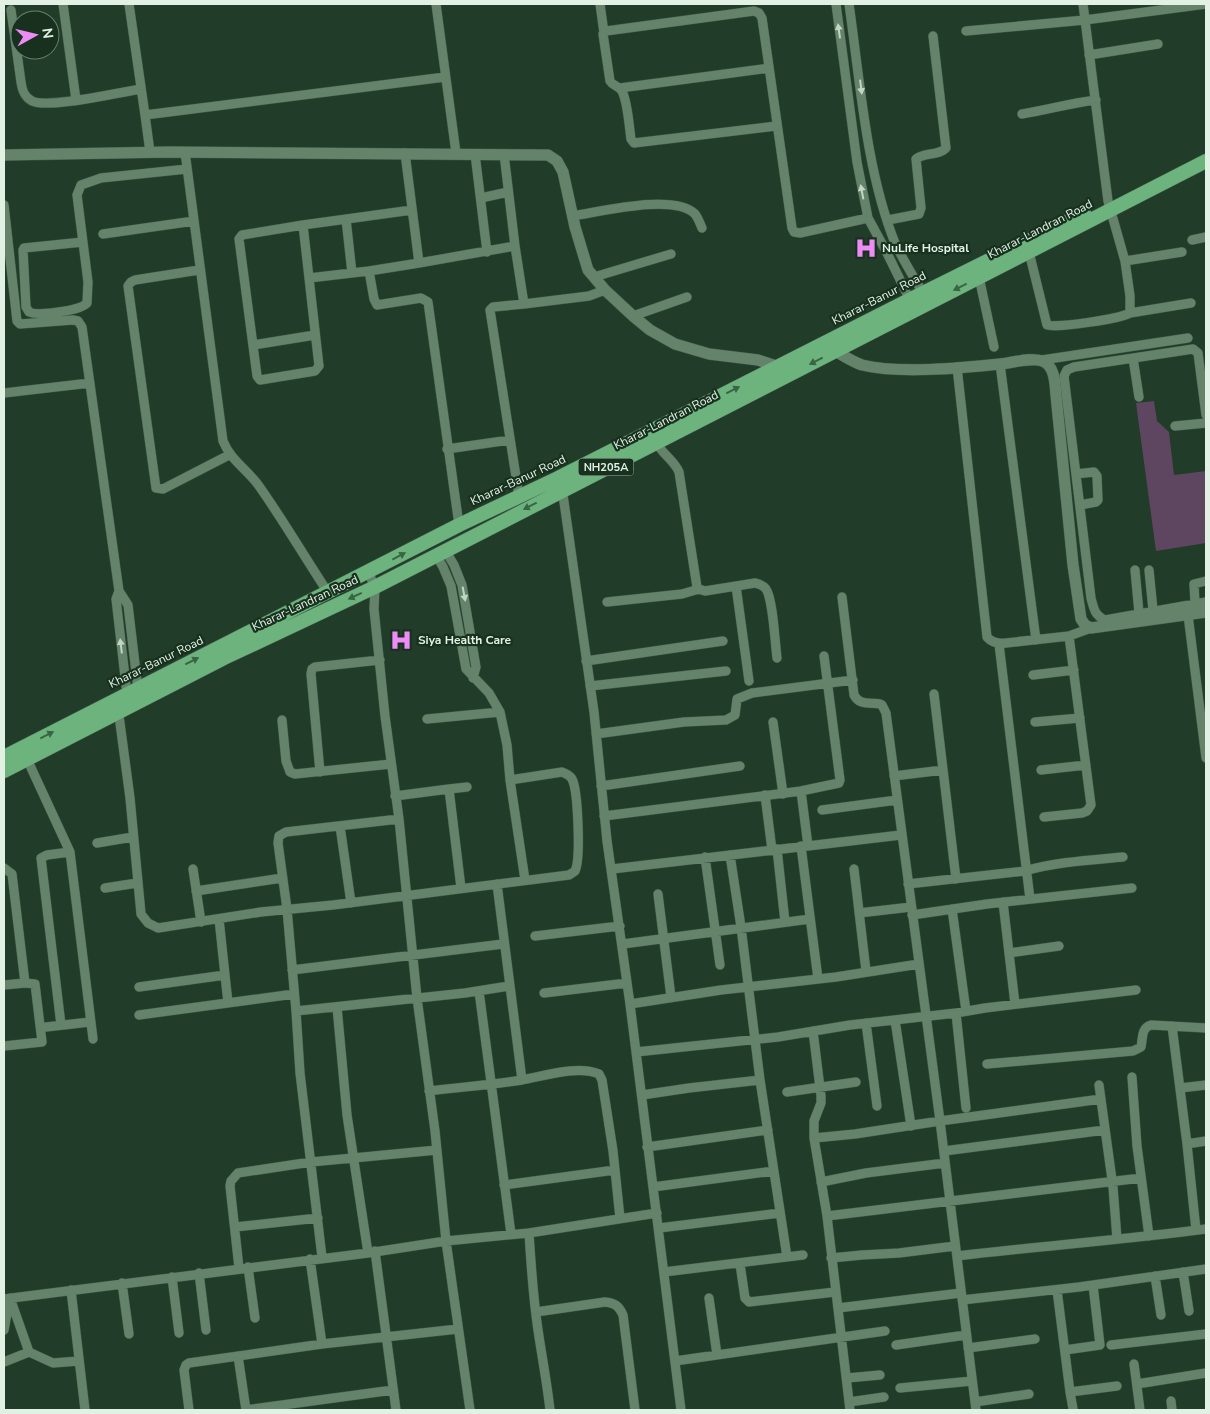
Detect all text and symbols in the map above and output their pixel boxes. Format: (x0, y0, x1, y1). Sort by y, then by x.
north arrow (10, 10, 60, 60)
one-way arrow (835, 22, 843, 38)
text: N (37, 27, 58, 40)
one-way arrow (857, 79, 865, 95)
one-way arrow (858, 183, 866, 199)
street label: Kharar-Landran Road (985, 196, 1095, 262)
hospital icon: NuLife Hospital (853, 235, 879, 261)
place label: NuLife Hospital (882, 240, 969, 256)
street label: Kharar-Banur Road (829, 267, 929, 329)
one-way arrow (953, 283, 967, 291)
one-way arrow (808, 357, 823, 365)
one-way arrow (725, 386, 740, 394)
street label: Kharar-Landran Road (611, 387, 721, 453)
street label: Kharar-Banur Road (468, 451, 568, 509)
road number: NH205A (578, 458, 634, 476)
one-way arrow (523, 502, 538, 510)
one-way arrow (392, 552, 406, 560)
street label: Kharar-Landran Road (249, 571, 361, 635)
one-way arrow (461, 587, 469, 603)
one-way arrow (348, 592, 362, 600)
hospital icon: Siya Health Care (388, 627, 414, 653)
street label: Kharar-Banur Road (106, 632, 206, 692)
place label: Siya Health Care (418, 632, 512, 648)
one-way arrow (117, 637, 125, 653)
one-way arrow (185, 657, 199, 665)
one-way arrow (40, 731, 54, 739)

